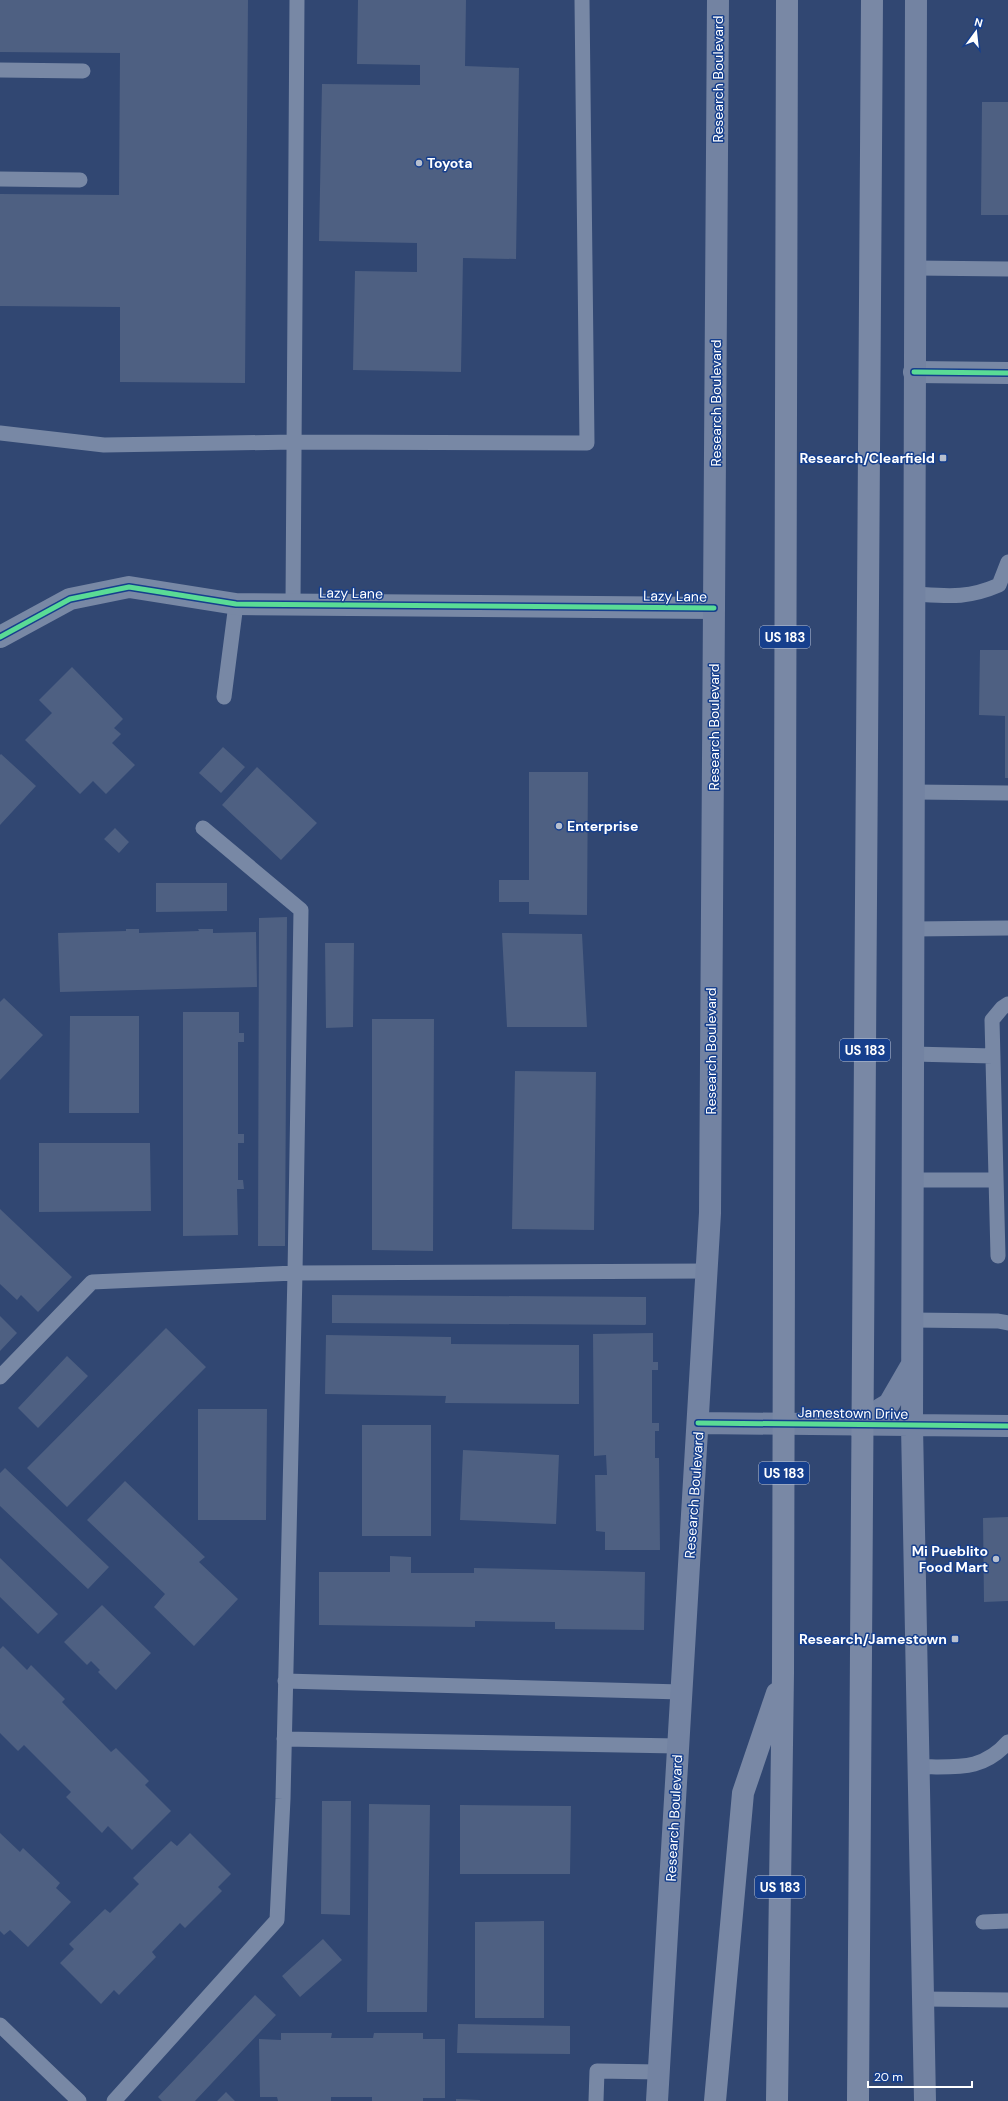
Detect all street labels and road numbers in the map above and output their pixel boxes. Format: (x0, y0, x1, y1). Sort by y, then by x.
street label: Research Boulevard (709, 15, 727, 143)
street label: Research Boulevard (707, 339, 725, 467)
street label: Lazy Lane (319, 583, 383, 603)
street label: Lazy Lane (643, 586, 707, 606)
road number: US 183 (760, 626, 810, 648)
street label: Research Boulevard (705, 663, 723, 791)
street label: Research Boulevard (702, 987, 720, 1115)
road number: US 183 (840, 1039, 890, 1061)
street label: Jamestown Drive (797, 1403, 909, 1423)
street label: Research Boulevard (681, 1431, 707, 1559)
road number: US 183 (759, 1462, 809, 1484)
street label: Research Boulevard (662, 1754, 686, 1882)
road number: US 183 (755, 1876, 805, 1898)

